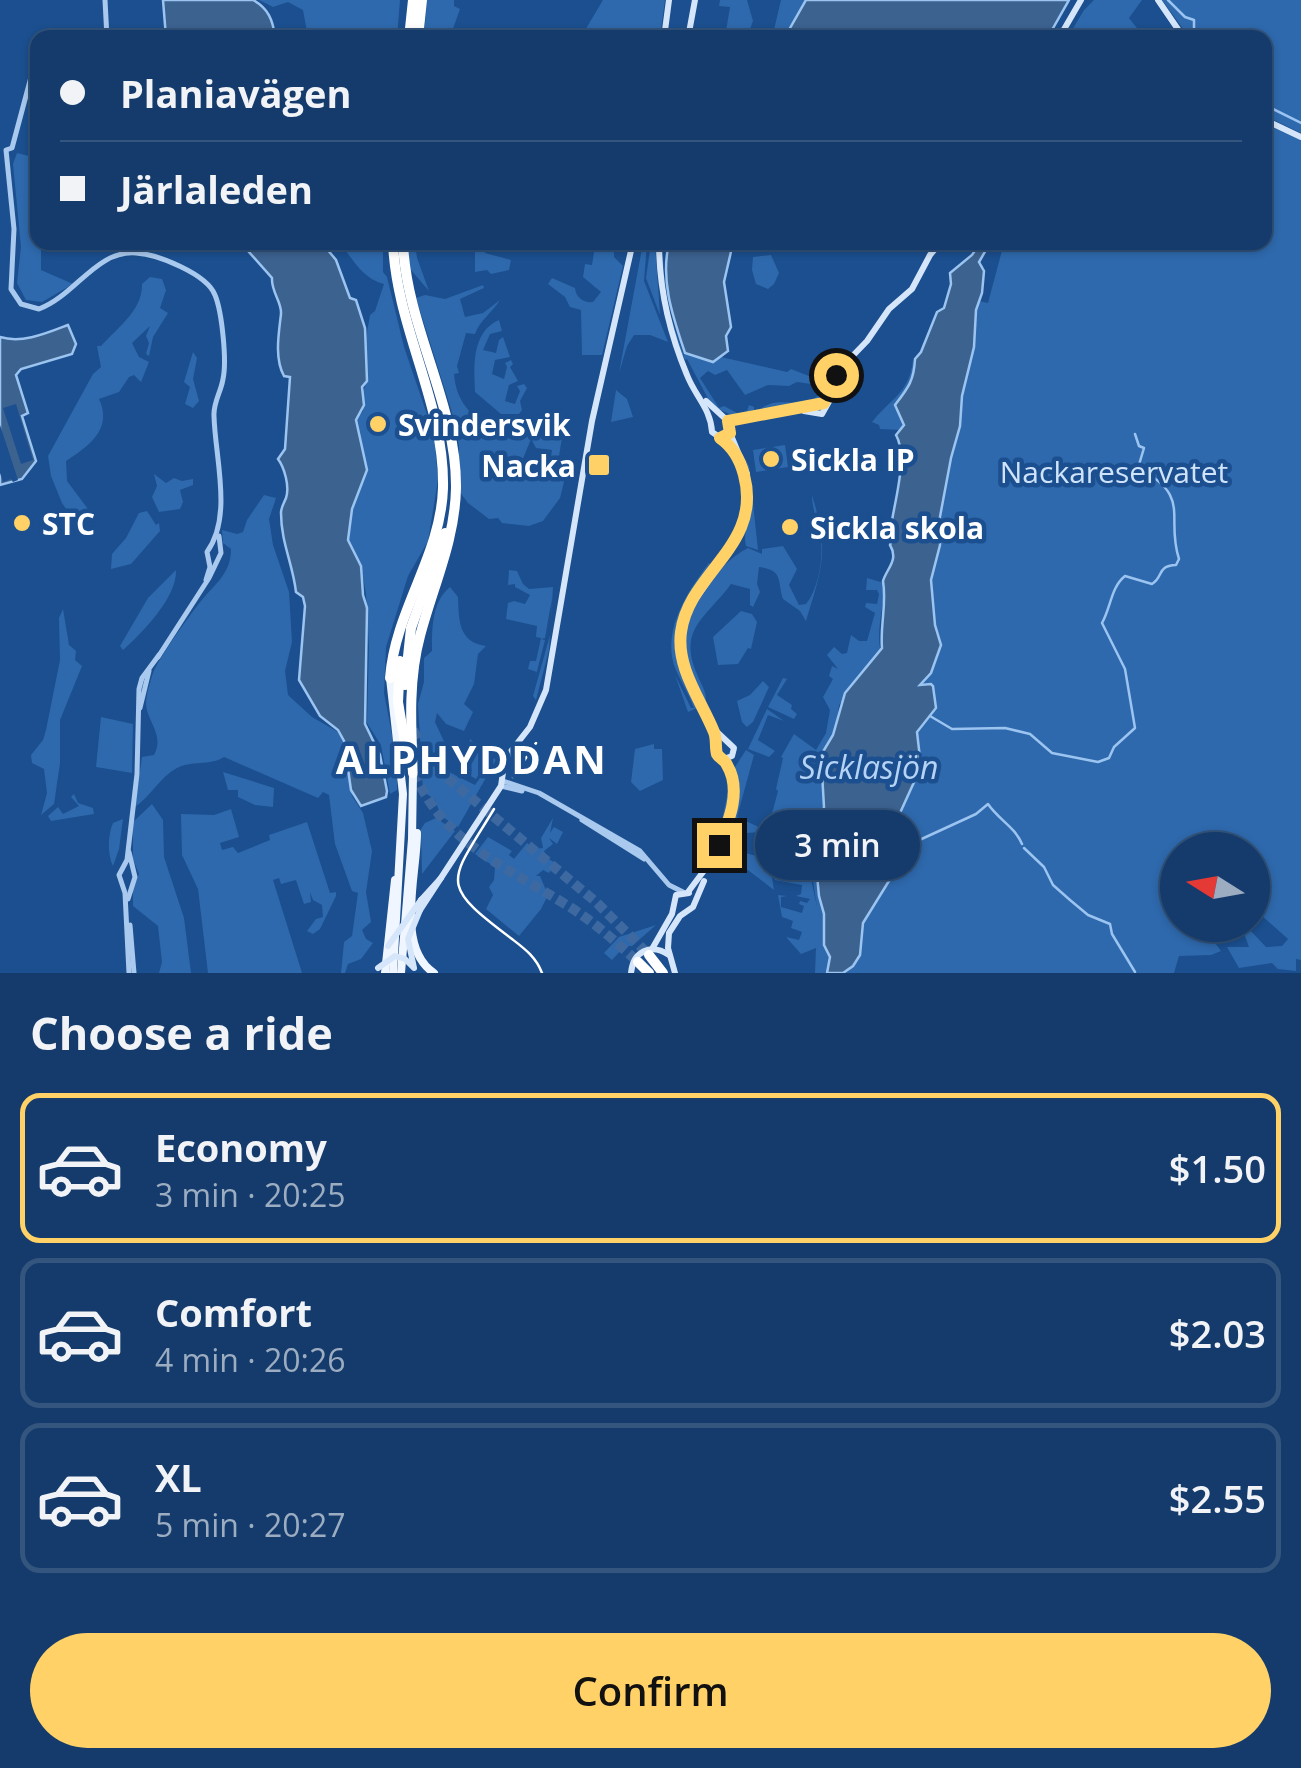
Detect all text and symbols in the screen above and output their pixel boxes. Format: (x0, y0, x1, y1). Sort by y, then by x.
text: Planiavägen (120, 67, 351, 119)
text: Järlaleden (120, 163, 313, 215)
route start (814, 353, 859, 398)
place label: Svindersvik (398, 404, 571, 445)
marker: Svindersvik (367, 413, 389, 435)
place label: Sickla IP (791, 439, 915, 480)
place label: Nacka (481, 445, 576, 486)
marker: Sickla IP (760, 448, 782, 470)
park label: Nackareservatet (1000, 451, 1228, 492)
marker: Nacka (586, 452, 612, 478)
place label: STC (42, 503, 95, 544)
place label: Sickla skola (810, 507, 984, 548)
marker: STC (11, 512, 33, 534)
marker: Sickla skola (779, 516, 801, 538)
district label: ALPHYDDAN (336, 731, 608, 786)
water label: Sicklasjön (800, 745, 938, 788)
callout: 3 min (754, 810, 919, 880)
route end (697, 823, 742, 868)
text: 3 min (794, 823, 881, 866)
north arrow (1160, 832, 1270, 942)
map controls (1160, 832, 1270, 942)
text: Choose a ride (30, 1002, 333, 1063)
text: Economy (155, 1121, 327, 1173)
icon: car (35, 1123, 125, 1213)
text: $1.50 (1169, 1142, 1266, 1194)
text: 3 min · 20:25 (155, 1173, 346, 1216)
text: Comfort (155, 1286, 312, 1338)
icon: car (35, 1288, 125, 1378)
text: $2.03 (1169, 1307, 1266, 1359)
text: 4 min · 20:26 (155, 1338, 346, 1381)
text: XL (155, 1451, 202, 1503)
icon: car (35, 1453, 125, 1543)
text: $2.55 (1169, 1472, 1266, 1524)
text: 5 min · 20:27 (155, 1503, 346, 1546)
button: Confirm (30, 1633, 1271, 1748)

